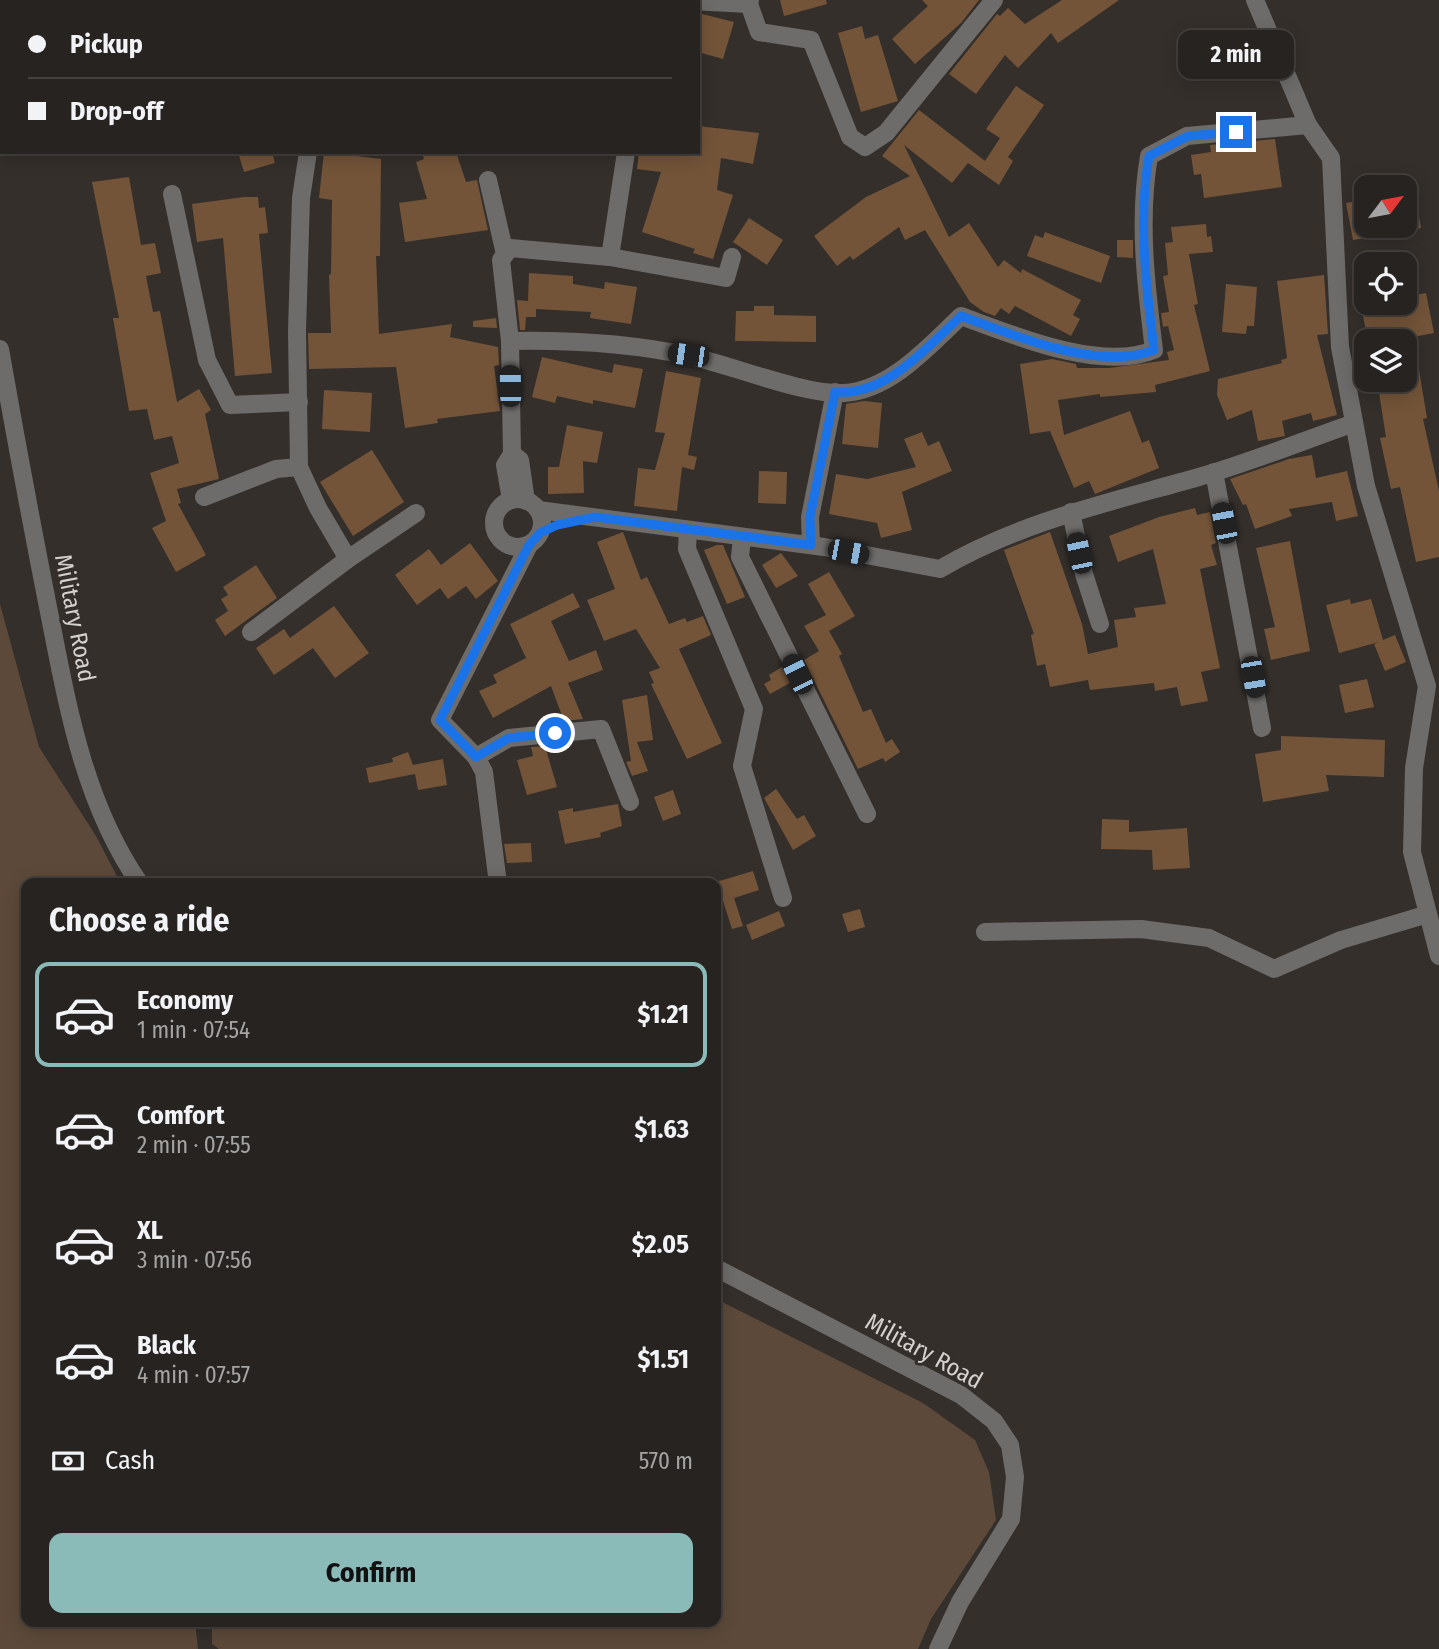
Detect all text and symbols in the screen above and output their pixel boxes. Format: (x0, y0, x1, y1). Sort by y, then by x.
text: Pickup (70, 29, 143, 60)
callout: 2 min (1178, 31, 1294, 80)
text: 2 min (1211, 40, 1262, 68)
text: Drop-off (70, 96, 163, 127)
route end (1220, 116, 1252, 148)
north arrow (1354, 175, 1418, 238)
map controls (1354, 175, 1417, 392)
button: locate (1354, 252, 1417, 315)
button: layers (1354, 329, 1417, 392)
car (666, 342, 711, 368)
car (500, 365, 521, 407)
car (1210, 500, 1239, 546)
car (1065, 530, 1094, 576)
car (826, 538, 871, 566)
street label: Military Road (49, 552, 101, 684)
car (779, 651, 816, 697)
car (1240, 654, 1267, 700)
route start (539, 717, 571, 749)
text: Choose a ride (49, 901, 230, 939)
icon: car (53, 983, 116, 1046)
text: Economy (137, 985, 233, 1016)
text: $1.21 (637, 999, 689, 1030)
text: 1 min · 07:54 (137, 1016, 250, 1044)
icon: car (53, 1098, 116, 1161)
text: Comfort (137, 1100, 225, 1131)
text: $1.63 (635, 1114, 689, 1145)
text: 2 min · 07:55 (137, 1131, 251, 1159)
icon: car (53, 1213, 116, 1276)
text: XL (137, 1215, 163, 1246)
text: $2.05 (632, 1229, 689, 1260)
text: 3 min · 07:56 (137, 1246, 252, 1274)
street label: Military Road (861, 1307, 987, 1395)
icon: car (53, 1328, 116, 1391)
text: Black (137, 1330, 196, 1361)
text: $1.51 (637, 1344, 689, 1375)
text: 4 min · 07:57 (137, 1361, 250, 1389)
icon: cash (49, 1442, 87, 1480)
text: Cash (105, 1445, 155, 1476)
text: 570 m (639, 1447, 693, 1475)
button: Confirm (49, 1533, 693, 1613)

